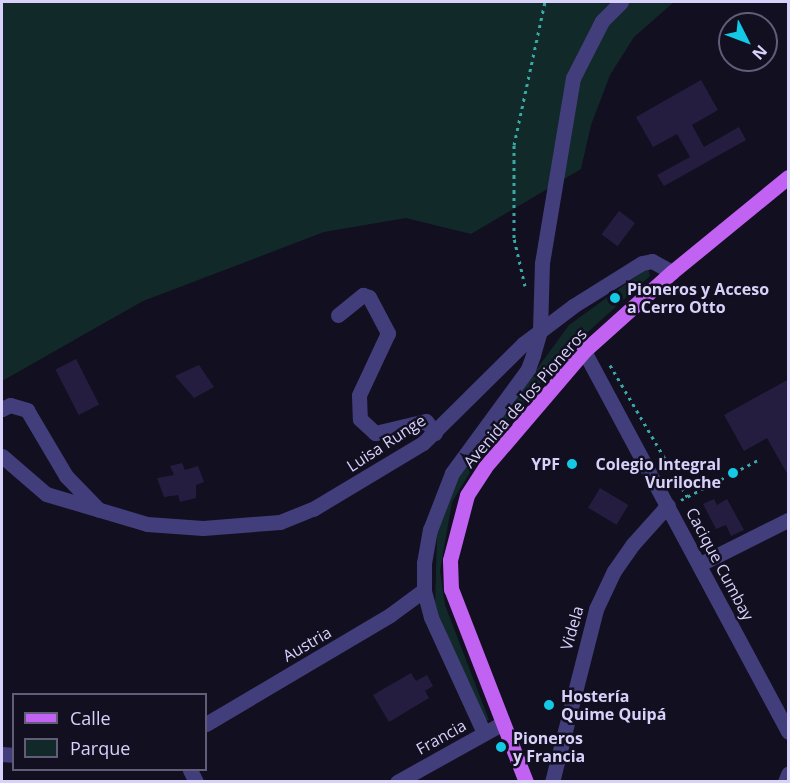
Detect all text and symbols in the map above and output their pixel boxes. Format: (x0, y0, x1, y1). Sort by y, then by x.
north arrow (718, 12, 778, 72)
text: N (747, 41, 772, 65)
place label: Pioneros y Acceso a Cerro Otto (627, 279, 769, 317)
marker: Pioneros y Acceso a Cerro Otto (608, 291, 622, 305)
street label: Avenida de los Pioneros (459, 325, 591, 471)
street label: Luisa Runge (343, 410, 429, 476)
place label: YPF (531, 454, 560, 474)
place label: Colegio Integral Vuriloche (596, 454, 721, 492)
marker: YPF (565, 457, 579, 471)
marker: Colegio Integral Vuriloche (726, 466, 740, 480)
street label: Cacique Cumbay (682, 504, 758, 624)
street label: Videla (557, 604, 587, 652)
street label: Austria (279, 623, 335, 665)
place label: Hostería Quime Quipá (561, 686, 666, 724)
legend (12, 693, 207, 771)
marker: Hostería Quime Quipá (542, 698, 556, 712)
text: Calle (70, 706, 111, 730)
street label: Francia (413, 715, 469, 759)
place label: Pioneros y Francia (513, 728, 585, 766)
text: Parque (70, 736, 130, 760)
marker: Pioneros y Francia (494, 740, 508, 754)

